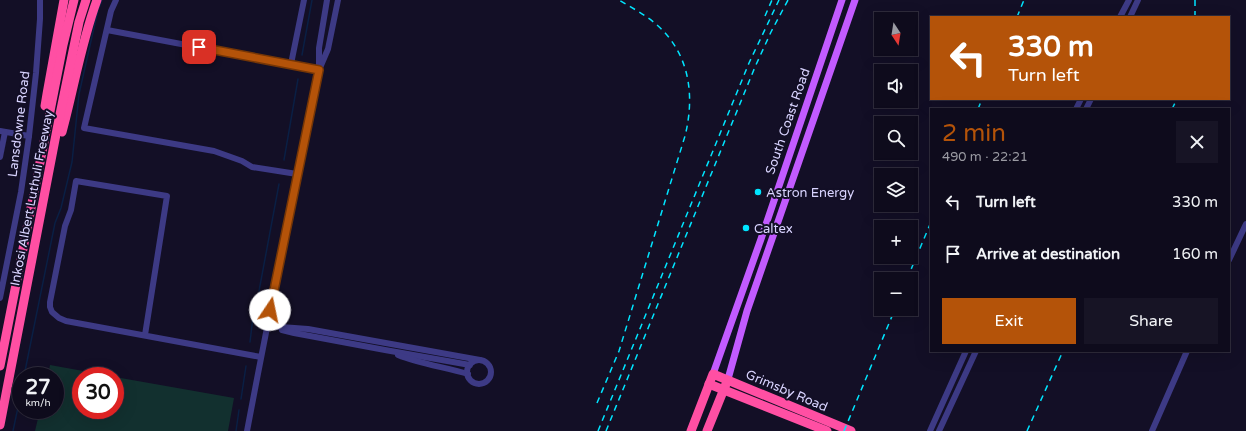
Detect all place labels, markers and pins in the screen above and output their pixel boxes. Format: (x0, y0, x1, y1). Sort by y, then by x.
pin (182, 30, 216, 64)
place label: Astron Energy (766, 185, 854, 201)
marker: Astron Energy (753, 187, 763, 197)
place label: Caltex (754, 221, 793, 237)
marker: Caltex (741, 223, 751, 233)

